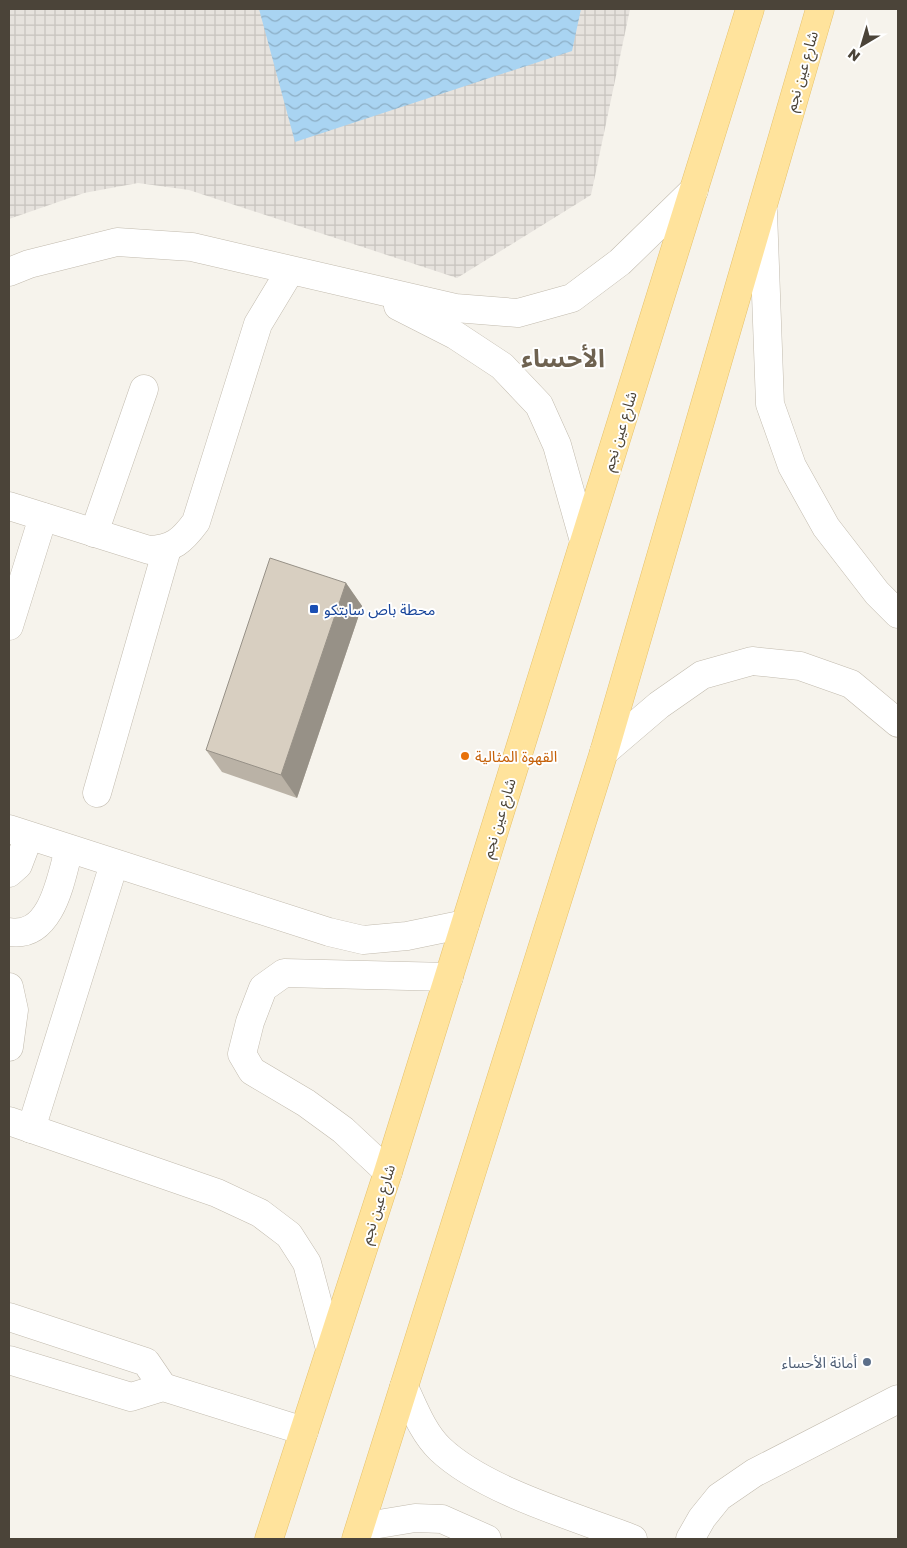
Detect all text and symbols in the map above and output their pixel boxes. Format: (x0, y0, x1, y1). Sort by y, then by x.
north arrow (837, 20, 887, 70)
street label: شارع عين نجم (781, 28, 825, 114)
text: N (844, 46, 863, 66)
district label: الأحساء (521, 342, 605, 373)
street label: شارع عين نجم (598, 389, 644, 474)
place label: محطة باص سابتكو (324, 600, 435, 619)
marker: محطة باص سابتكو (308, 603, 320, 615)
place label: القهوة المثالية (475, 747, 557, 766)
marker: القهوة المثالية (459, 750, 471, 762)
street label: شارع عين نجم (477, 776, 523, 861)
street label: شارع عين نجم (356, 1162, 402, 1247)
place label: أمانة الأحساء (782, 1353, 857, 1371)
marker: أمانة الأحساء (861, 1356, 873, 1368)

